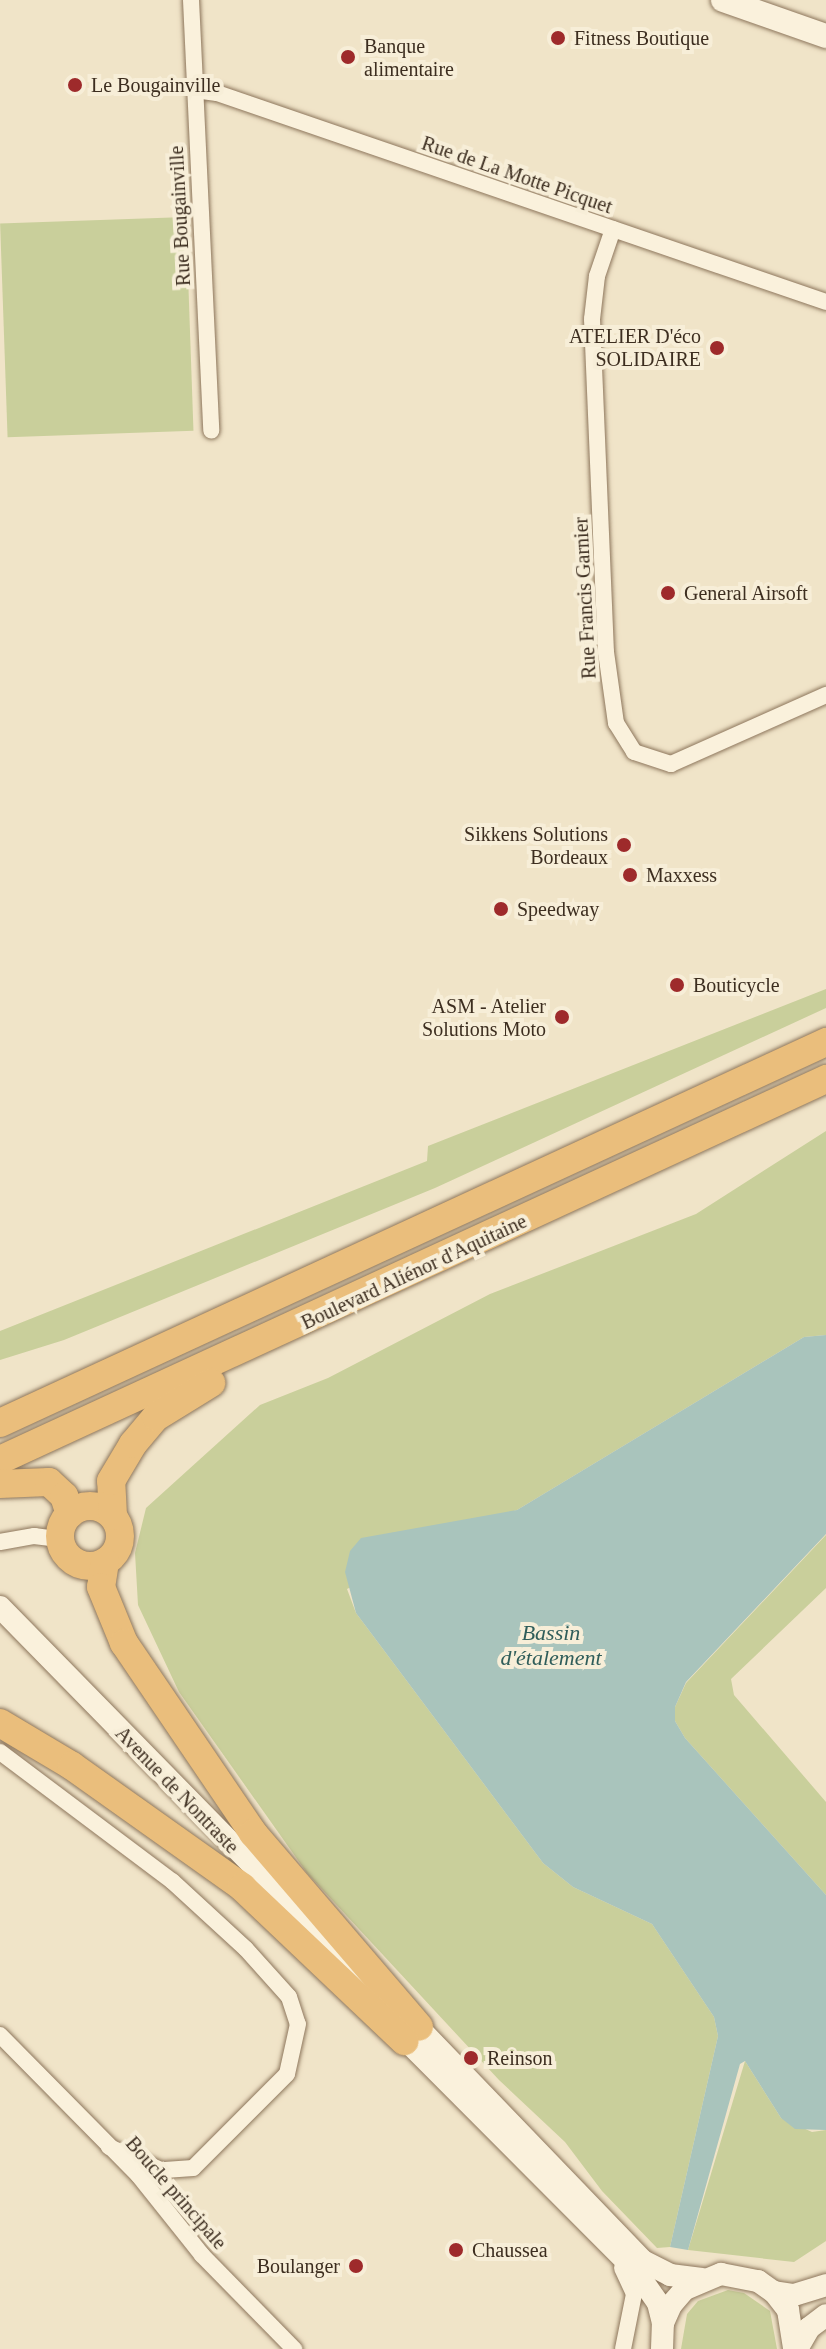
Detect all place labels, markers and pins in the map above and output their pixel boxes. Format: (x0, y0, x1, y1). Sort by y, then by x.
place label: Fitness Boutique (574, 26, 709, 50)
marker: Fitness Boutique (549, 29, 567, 47)
place label: Banque alimentaire (364, 34, 454, 81)
marker: Banque alimentaire (339, 48, 357, 66)
place label: Le Bougainville (91, 73, 220, 97)
marker: Le Bougainville (66, 76, 84, 94)
place label: ATELIER D'éco SOLIDAIRE (569, 324, 701, 371)
marker: ATELIER D'éco SOLIDAIRE (708, 339, 726, 357)
place label: General Airsoft (684, 581, 809, 605)
marker: General Airsoft (659, 584, 677, 602)
place label: Sikkens Solutions Bordeaux (464, 822, 608, 869)
marker: Sikkens Solutions Bordeaux (615, 836, 633, 854)
place label: Maxxess (646, 863, 717, 887)
marker: Maxxess (621, 866, 639, 884)
place label: Speedway (517, 897, 599, 921)
marker: Speedway (492, 900, 510, 918)
place label: Bouticycle (693, 973, 780, 997)
marker: Bouticycle (668, 976, 686, 994)
place label: ASM - Atelier Solutions Moto (422, 994, 546, 1041)
marker: ASM - Atelier Solutions Moto (553, 1008, 571, 1026)
place label: Reinson (487, 2046, 553, 2070)
marker: Reinson (462, 2049, 480, 2067)
place label: Chaussea (472, 2238, 548, 2262)
marker: Chaussea (447, 2241, 465, 2259)
place label: Boulanger (257, 2254, 340, 2278)
marker: Boulanger (347, 2257, 365, 2275)

